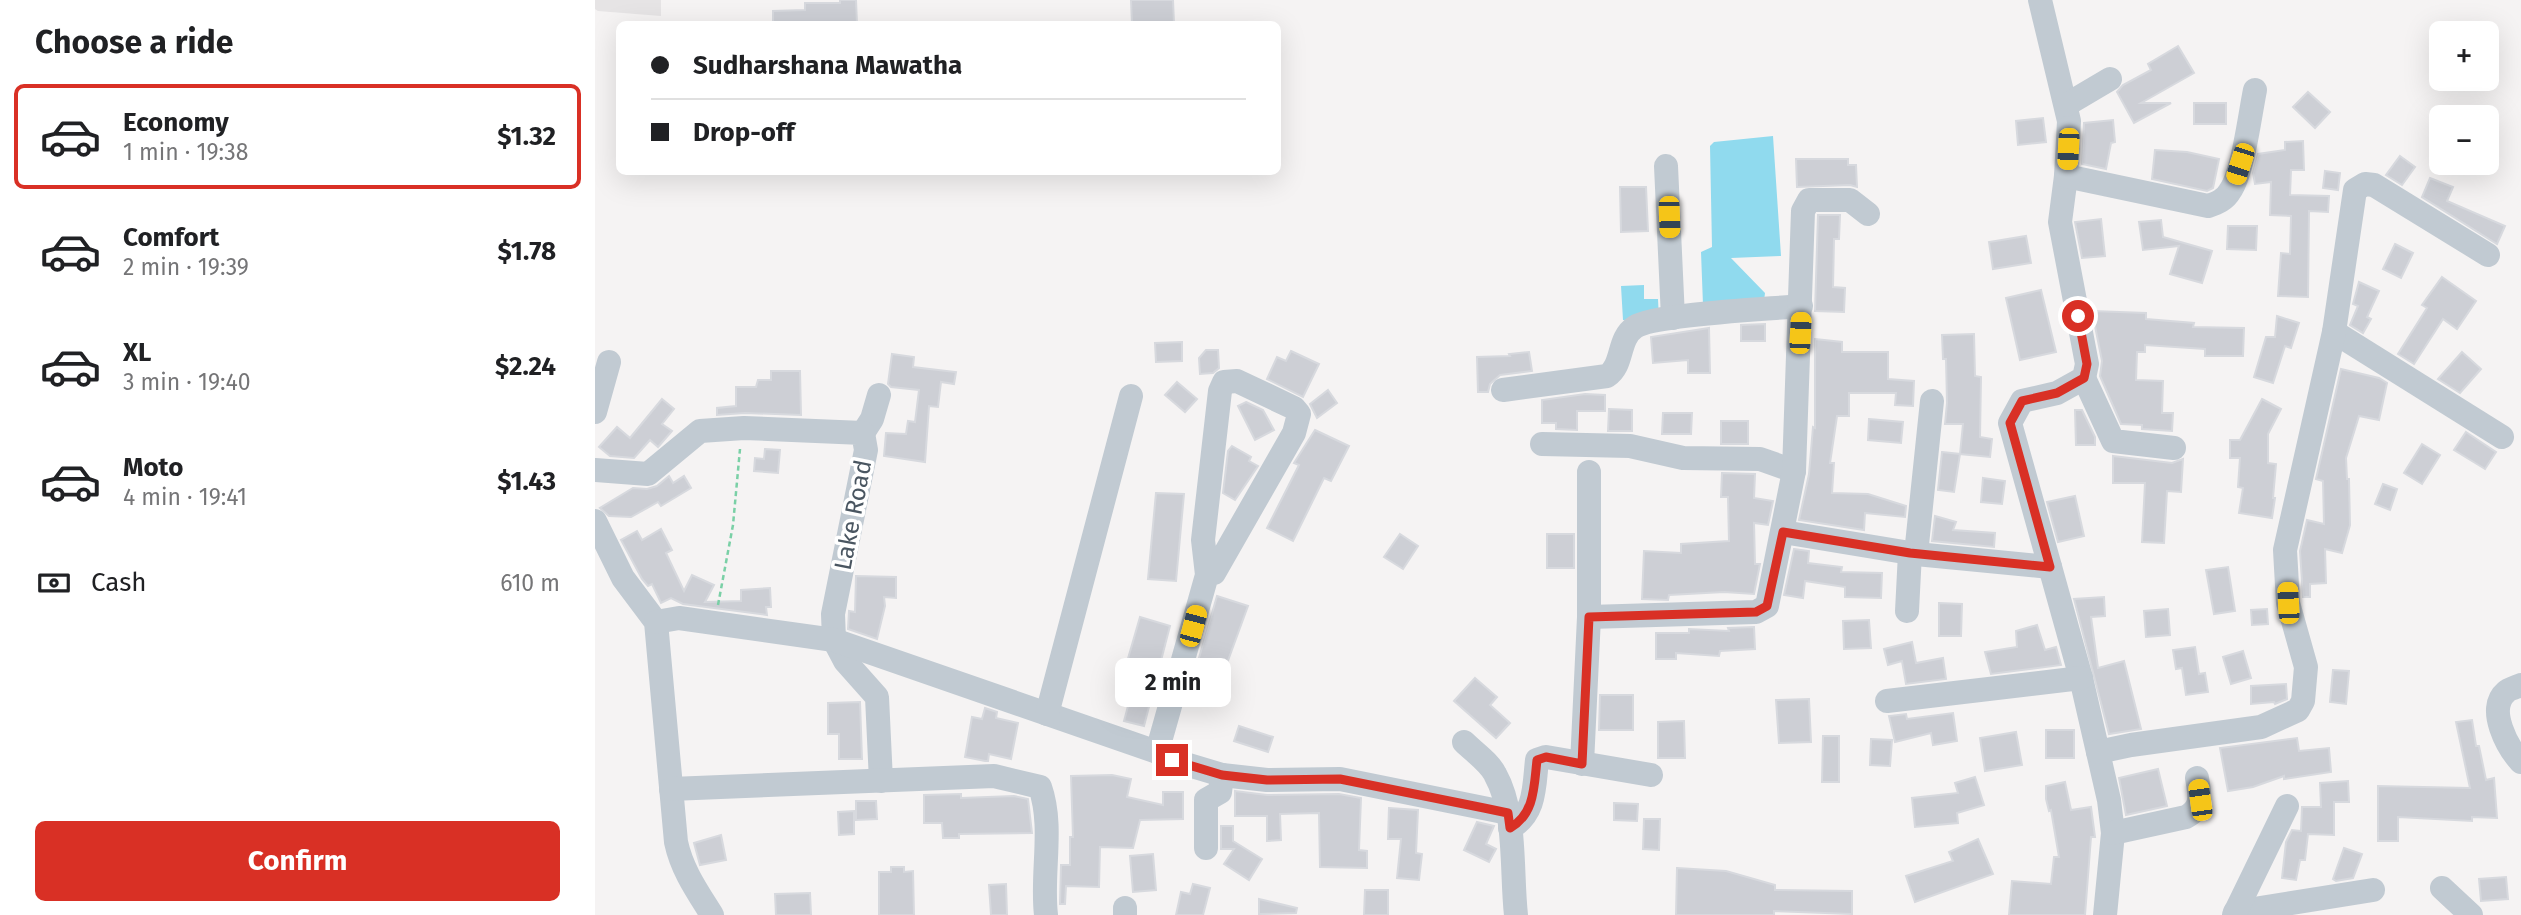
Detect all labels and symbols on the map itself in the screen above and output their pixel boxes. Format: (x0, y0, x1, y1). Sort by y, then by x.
car (2057, 127, 2080, 171)
car (2224, 141, 2257, 187)
car (1658, 196, 1681, 238)
route start (2062, 300, 2094, 332)
car (1789, 311, 1812, 355)
street label: Lake Road (829, 458, 877, 572)
car (2277, 581, 2300, 625)
car (1178, 603, 1209, 649)
callout: 2 min (1114, 658, 1230, 708)
route end (1156, 744, 1188, 776)
car (2187, 778, 2214, 822)

